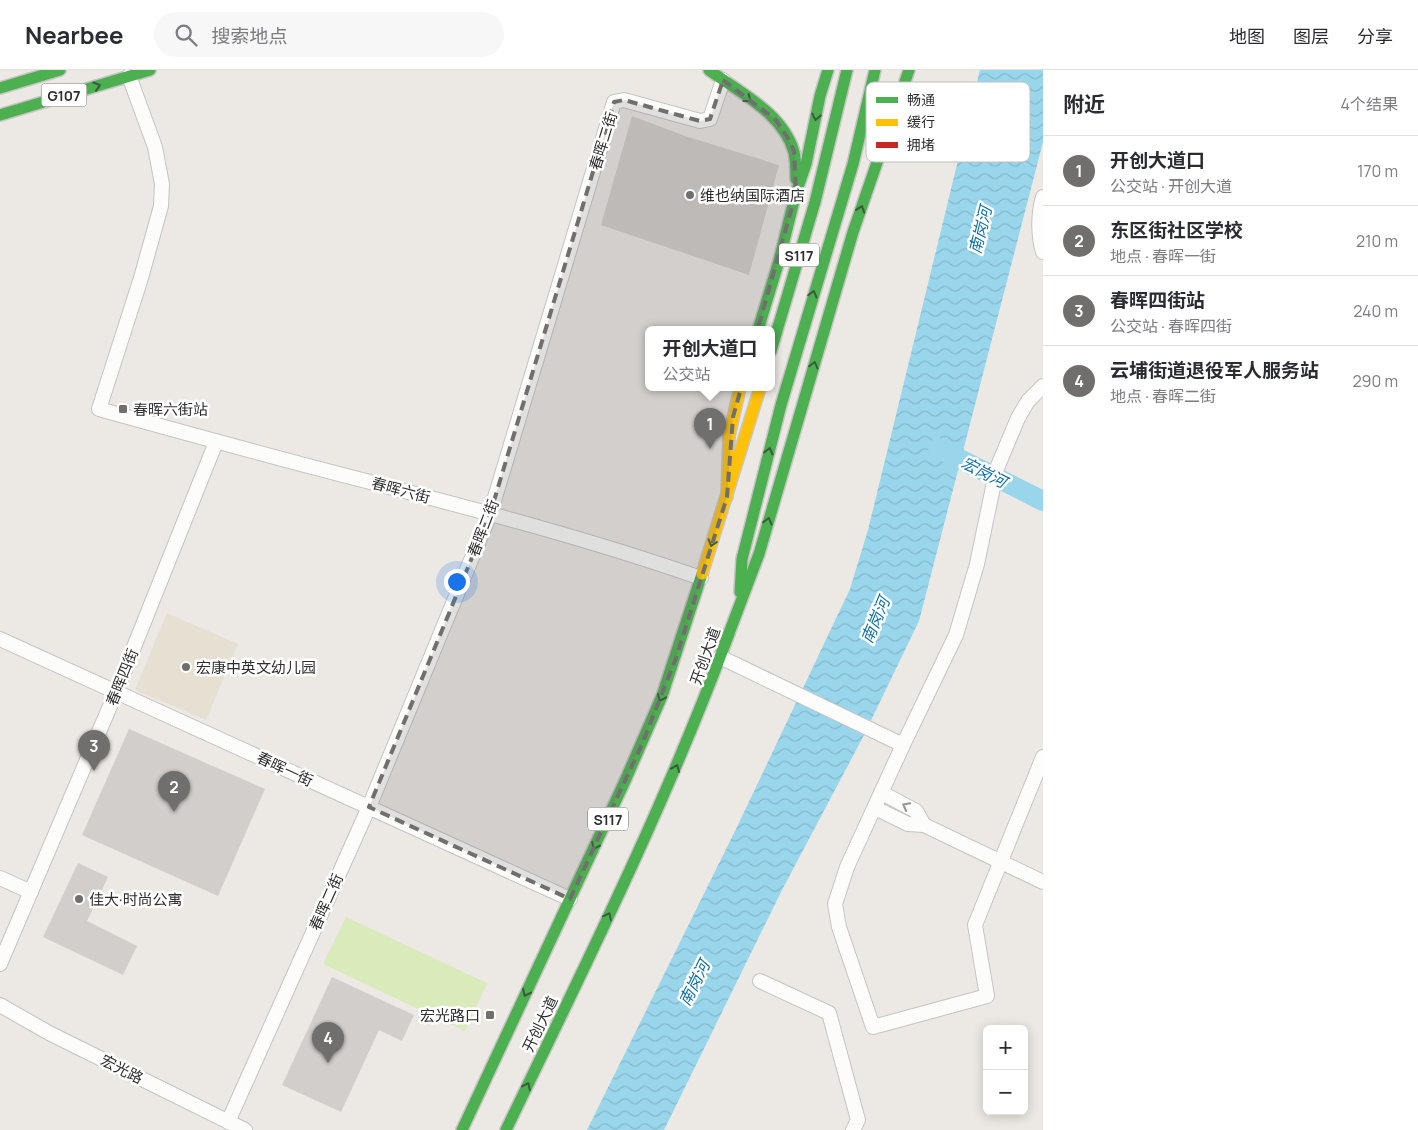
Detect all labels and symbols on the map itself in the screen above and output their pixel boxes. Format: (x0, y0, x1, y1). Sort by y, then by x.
one-way arrow (92, 81, 101, 91)
legend (866, 82, 1030, 162)
road number: G107 (42, 84, 86, 106)
text: 畅通 (907, 90, 935, 109)
one-way arrow (742, 93, 752, 102)
street label: 春晖二街 (584, 109, 622, 173)
text: 缓行 (907, 112, 935, 131)
one-way arrow (811, 113, 822, 122)
text: 拥堵 (907, 135, 935, 154)
place label: 维也纳国际酒店 (700, 185, 805, 206)
marker: 维也纳国际酒店 (684, 189, 696, 201)
water label: 南岗河 (964, 201, 997, 256)
one-way arrow (855, 206, 865, 214)
road number: S117 (779, 244, 819, 266)
one-way arrow (808, 291, 818, 299)
one-way arrow (809, 362, 819, 370)
place label: 春晖六街站 (133, 399, 208, 420)
marker: 春晖六街站 (117, 403, 129, 415)
pin: 1 (694, 408, 726, 449)
one-way arrow (764, 447, 774, 455)
water label: 宏岗河 (958, 451, 1013, 494)
street label: 春晖六街 (369, 472, 433, 508)
street label: 春晖二街 (462, 496, 504, 560)
one-way arrow (763, 517, 773, 525)
one-way arrow (707, 539, 717, 547)
your location (444, 569, 470, 595)
water label: 南岗河 (855, 591, 896, 646)
street label: 开创大道 (685, 624, 725, 688)
street label: 春晖四街 (101, 645, 143, 709)
place label: 宏康中英文幼儿园 (196, 657, 316, 678)
marker: 宏康中英文幼儿园 (180, 661, 192, 673)
one-way arrow (657, 693, 667, 702)
pin: 3 (78, 730, 110, 771)
street label: 春晖一街 (253, 747, 317, 791)
one-way arrow (670, 764, 681, 773)
pin: 2 (158, 771, 190, 812)
one-way arrow (902, 802, 911, 812)
road number: S117 (588, 808, 628, 831)
one-way arrow (591, 841, 601, 850)
street label: 春晖二街 (304, 870, 348, 934)
place label: 佳大·时尚公寓 (89, 889, 182, 910)
marker: 佳大·时尚公寓 (73, 893, 85, 905)
one-way arrow (602, 912, 613, 921)
water label: 南岗河 (673, 954, 716, 1009)
one-way arrow (522, 988, 532, 997)
street label: 开创大道 (517, 992, 563, 1056)
place label: 宏光路口 (420, 1005, 480, 1026)
marker: 宏光路口 (484, 1009, 496, 1021)
pin: 4 (312, 1022, 344, 1063)
street label: 宏光路 (97, 1049, 147, 1089)
one-way arrow (521, 1082, 531, 1091)

